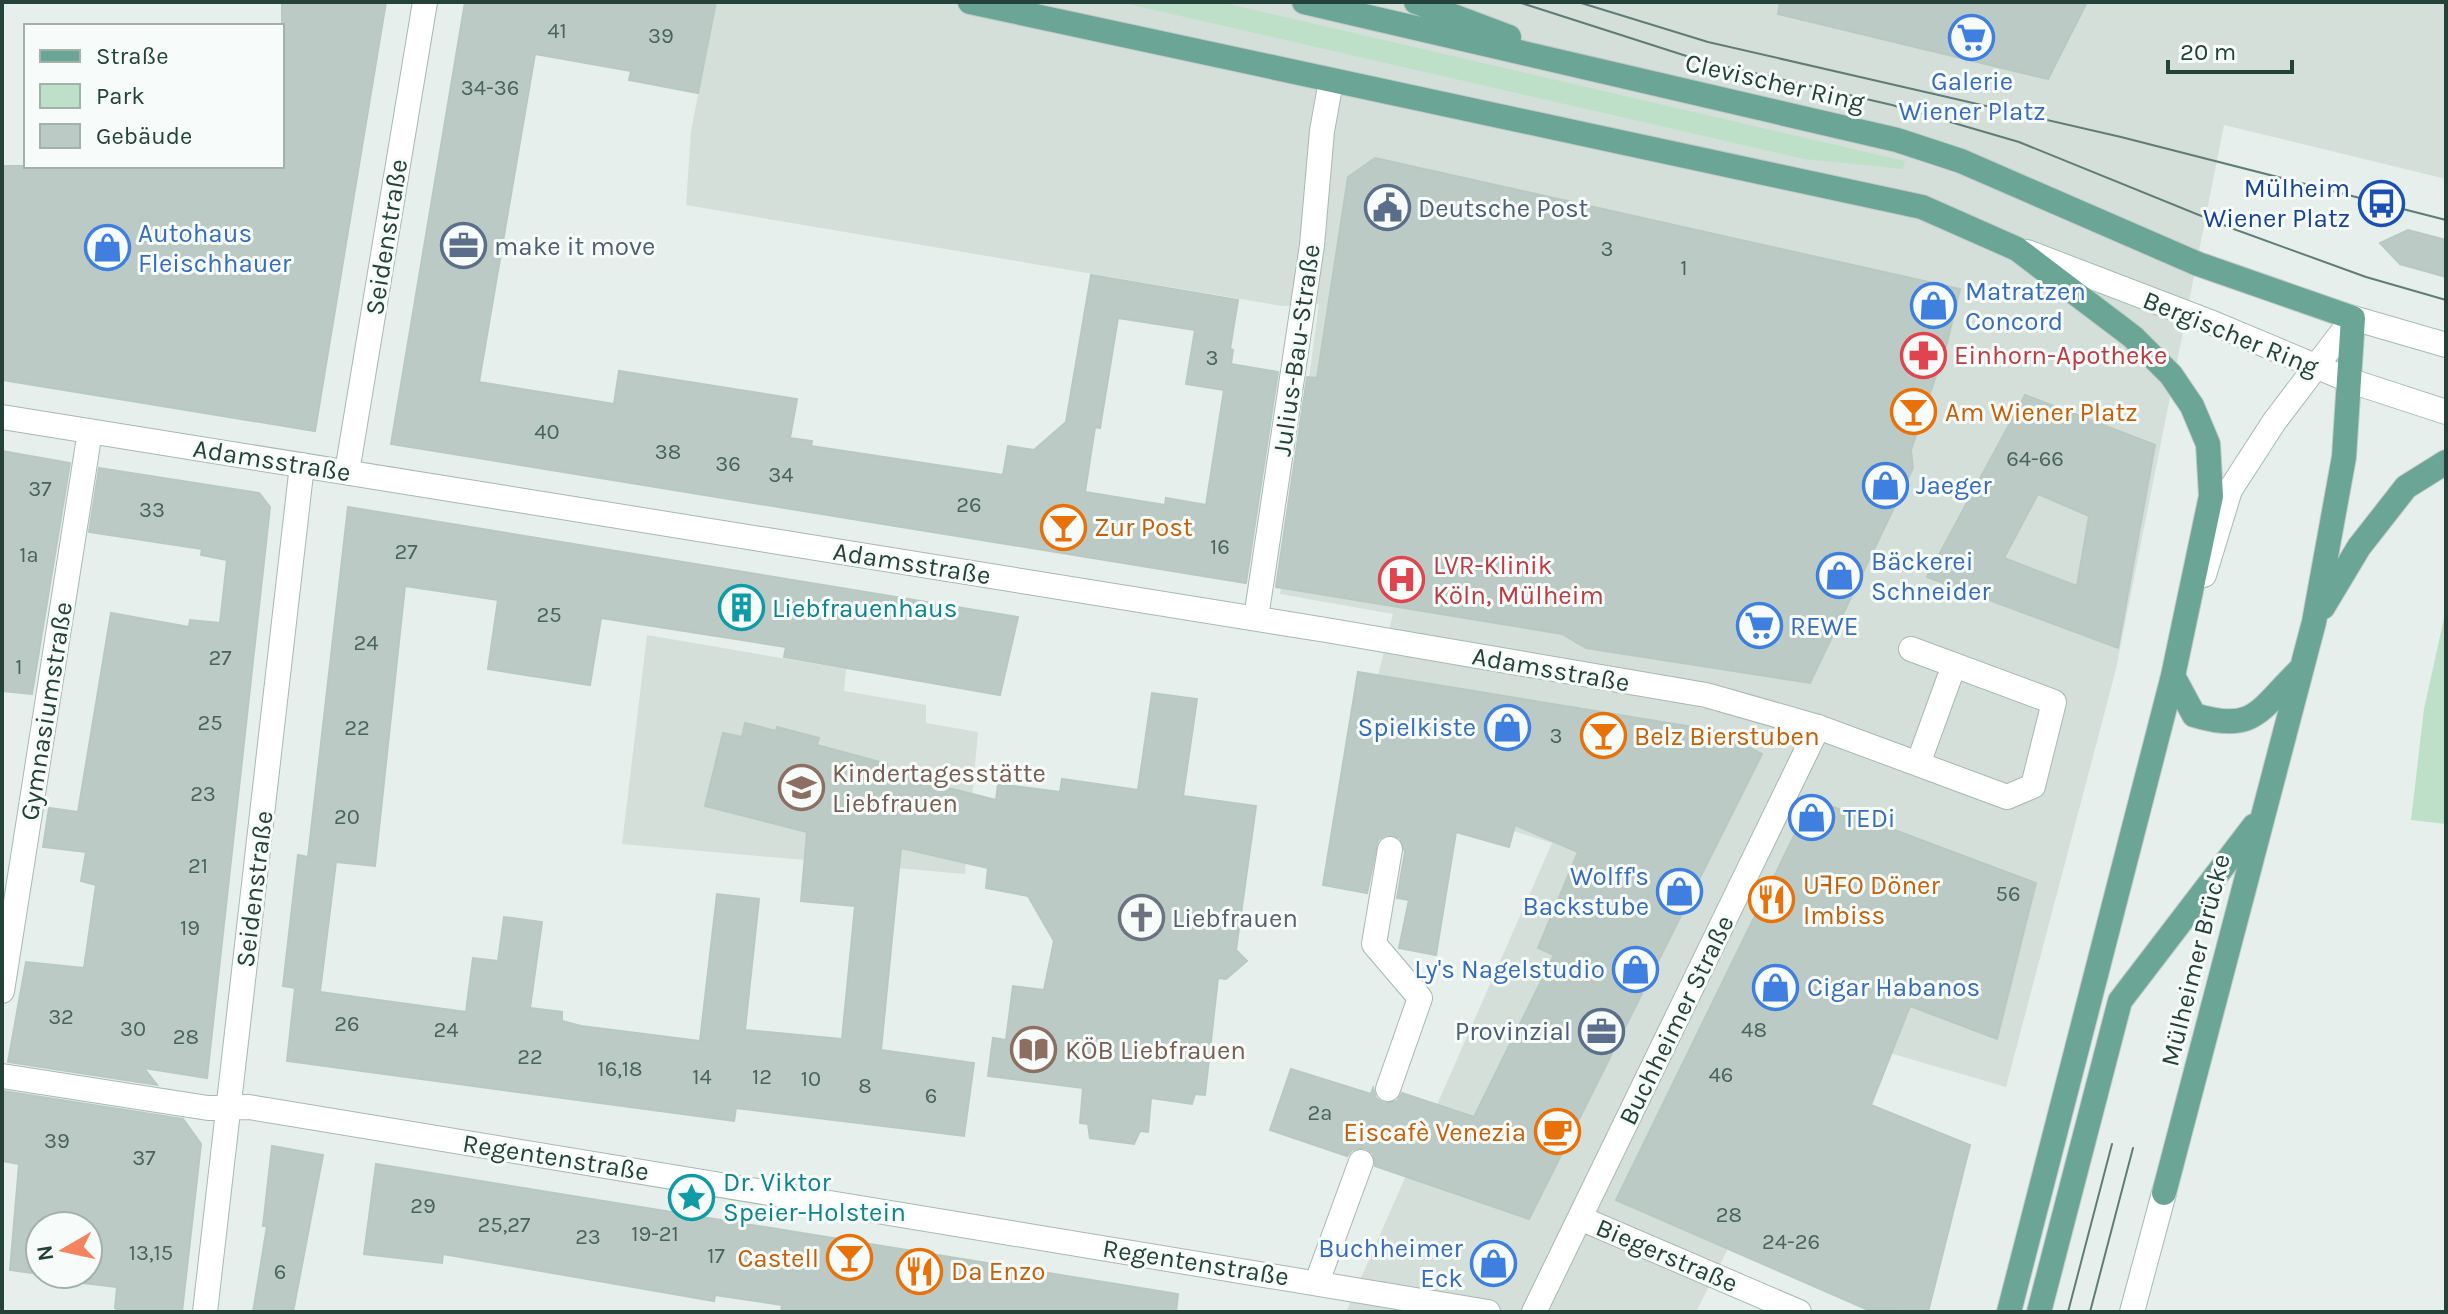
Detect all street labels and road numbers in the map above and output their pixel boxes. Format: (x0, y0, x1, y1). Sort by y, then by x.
street label: Clevischer Ring (1682, 47, 1868, 118)
street label: Seidenstraße (359, 157, 414, 317)
street label: Julius-Bau-Straße (1266, 242, 1327, 458)
street label: Bergischer Ring (2138, 284, 2323, 383)
street label: Adamsstraße (191, 433, 353, 488)
street label: Adamsstraße (831, 536, 993, 591)
street label: Gymnasiumstraße (14, 599, 79, 823)
street label: Adamsstraße (1470, 640, 1632, 699)
street label: Seidenstraße (230, 809, 279, 969)
street label: Mülheimer Brücke (2154, 851, 2237, 1070)
street label: Buchheimer Straße (1612, 910, 1741, 1130)
street label: Regentenstraße (461, 1127, 651, 1188)
street label: Biegerstraße (1591, 1212, 1742, 1299)
street label: Regentenstraße (1101, 1232, 1291, 1293)

